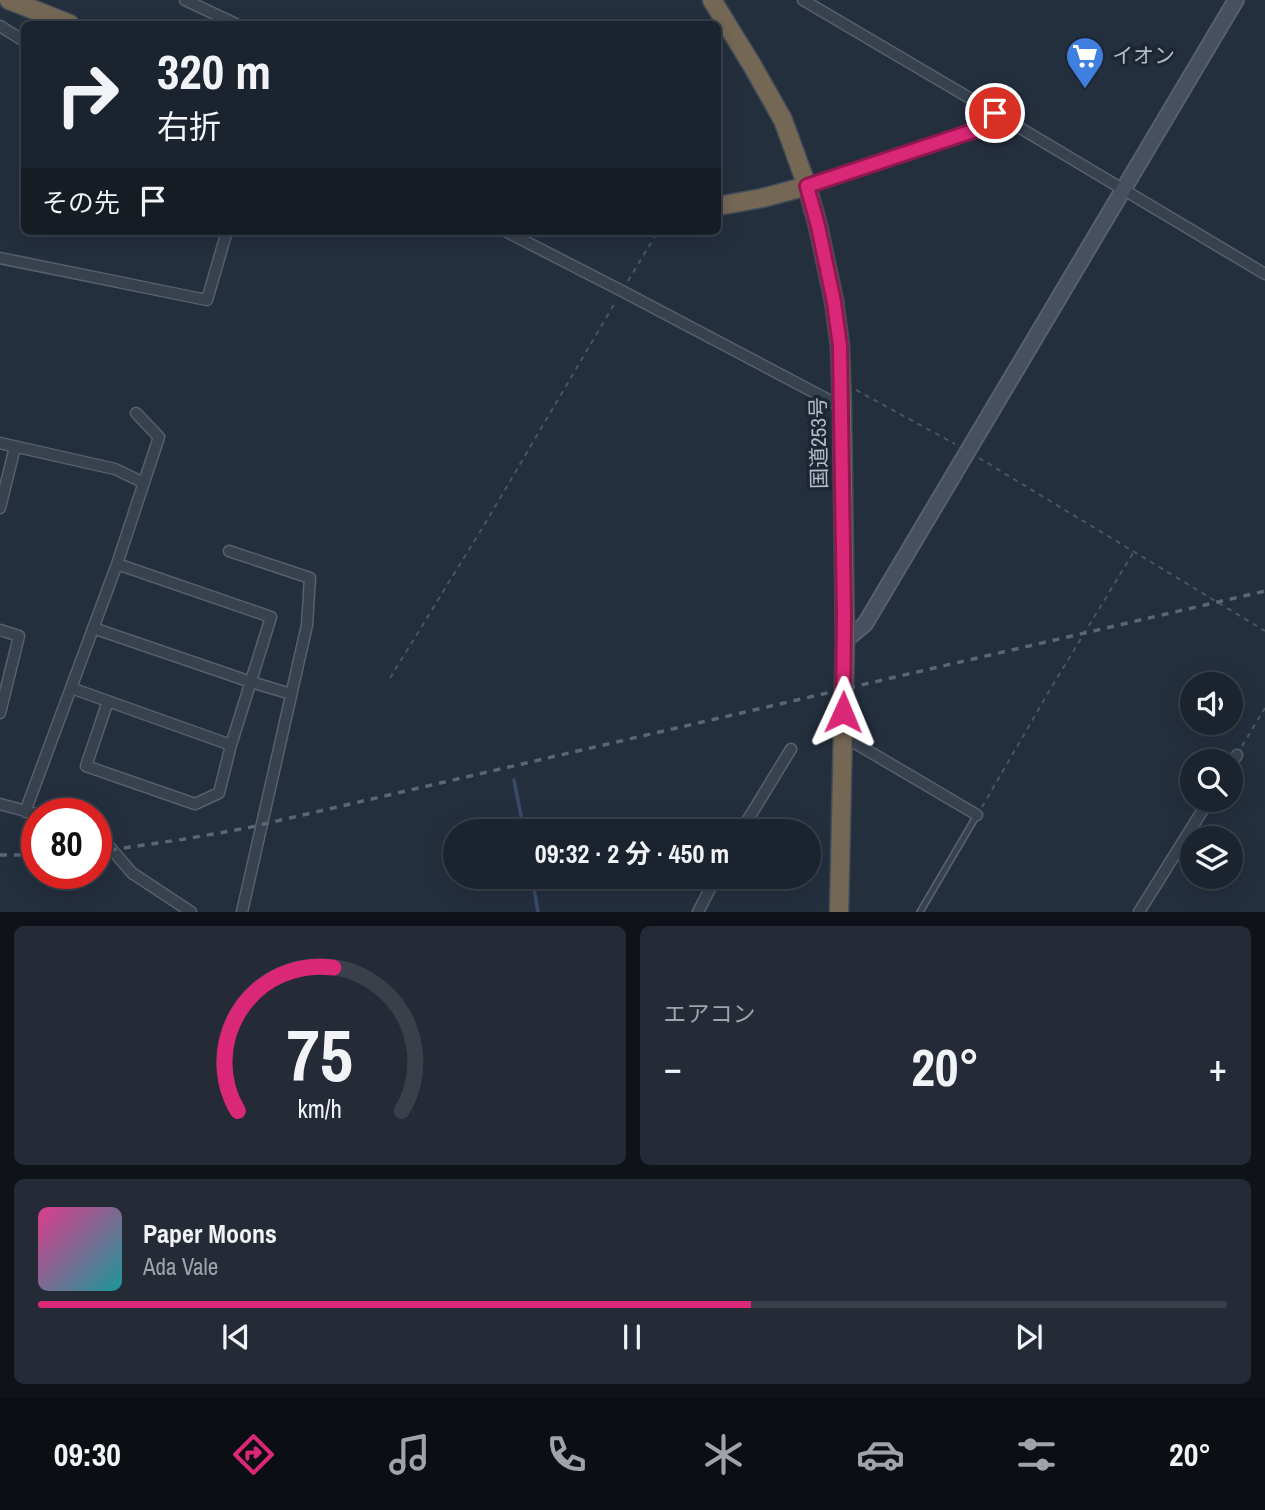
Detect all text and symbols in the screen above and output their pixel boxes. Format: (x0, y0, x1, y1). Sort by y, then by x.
supermarket icon: イオン (1064, 35, 1106, 90)
text: 320 m (157, 38, 271, 104)
place label: イオン (1112, 41, 1175, 70)
icon: right (42, 49, 133, 140)
pin (965, 83, 1025, 143)
icon: arrive (976, 94, 1014, 132)
text: 右折 (157, 105, 221, 148)
icon: arrive (134, 182, 172, 220)
text: その先 (42, 185, 120, 220)
street label: 国道253号 (803, 397, 834, 489)
map controls (1180, 672, 1243, 889)
button: sound (1180, 672, 1243, 735)
position arrow (806, 675, 880, 749)
button: search (1180, 749, 1243, 812)
speed limit sign: 80 (21, 798, 112, 889)
button: layers (1180, 826, 1243, 889)
text: 09:32 · 2 分 · 450 m (535, 836, 729, 871)
text: エアコン (664, 998, 756, 1029)
text: 75 (287, 1007, 353, 1105)
text: 20° (911, 1032, 979, 1102)
text: − (664, 1042, 682, 1093)
text: + (1209, 1042, 1227, 1093)
text: km/h (298, 1092, 342, 1126)
text: Paper Moons (143, 1216, 277, 1251)
text: Ada Vale (143, 1251, 218, 1282)
icon: previous (217, 1318, 255, 1356)
icon: pause (613, 1318, 651, 1356)
icon: next (1010, 1318, 1048, 1356)
icon: directions (229, 1430, 278, 1479)
icon: music (385, 1430, 434, 1479)
icon: phone (542, 1430, 591, 1479)
icon: climate (699, 1430, 748, 1479)
icon: car (856, 1430, 905, 1479)
icon: filters (1012, 1430, 1061, 1479)
text: 09:30 (54, 1433, 121, 1476)
text: 20° (1169, 1433, 1211, 1476)

